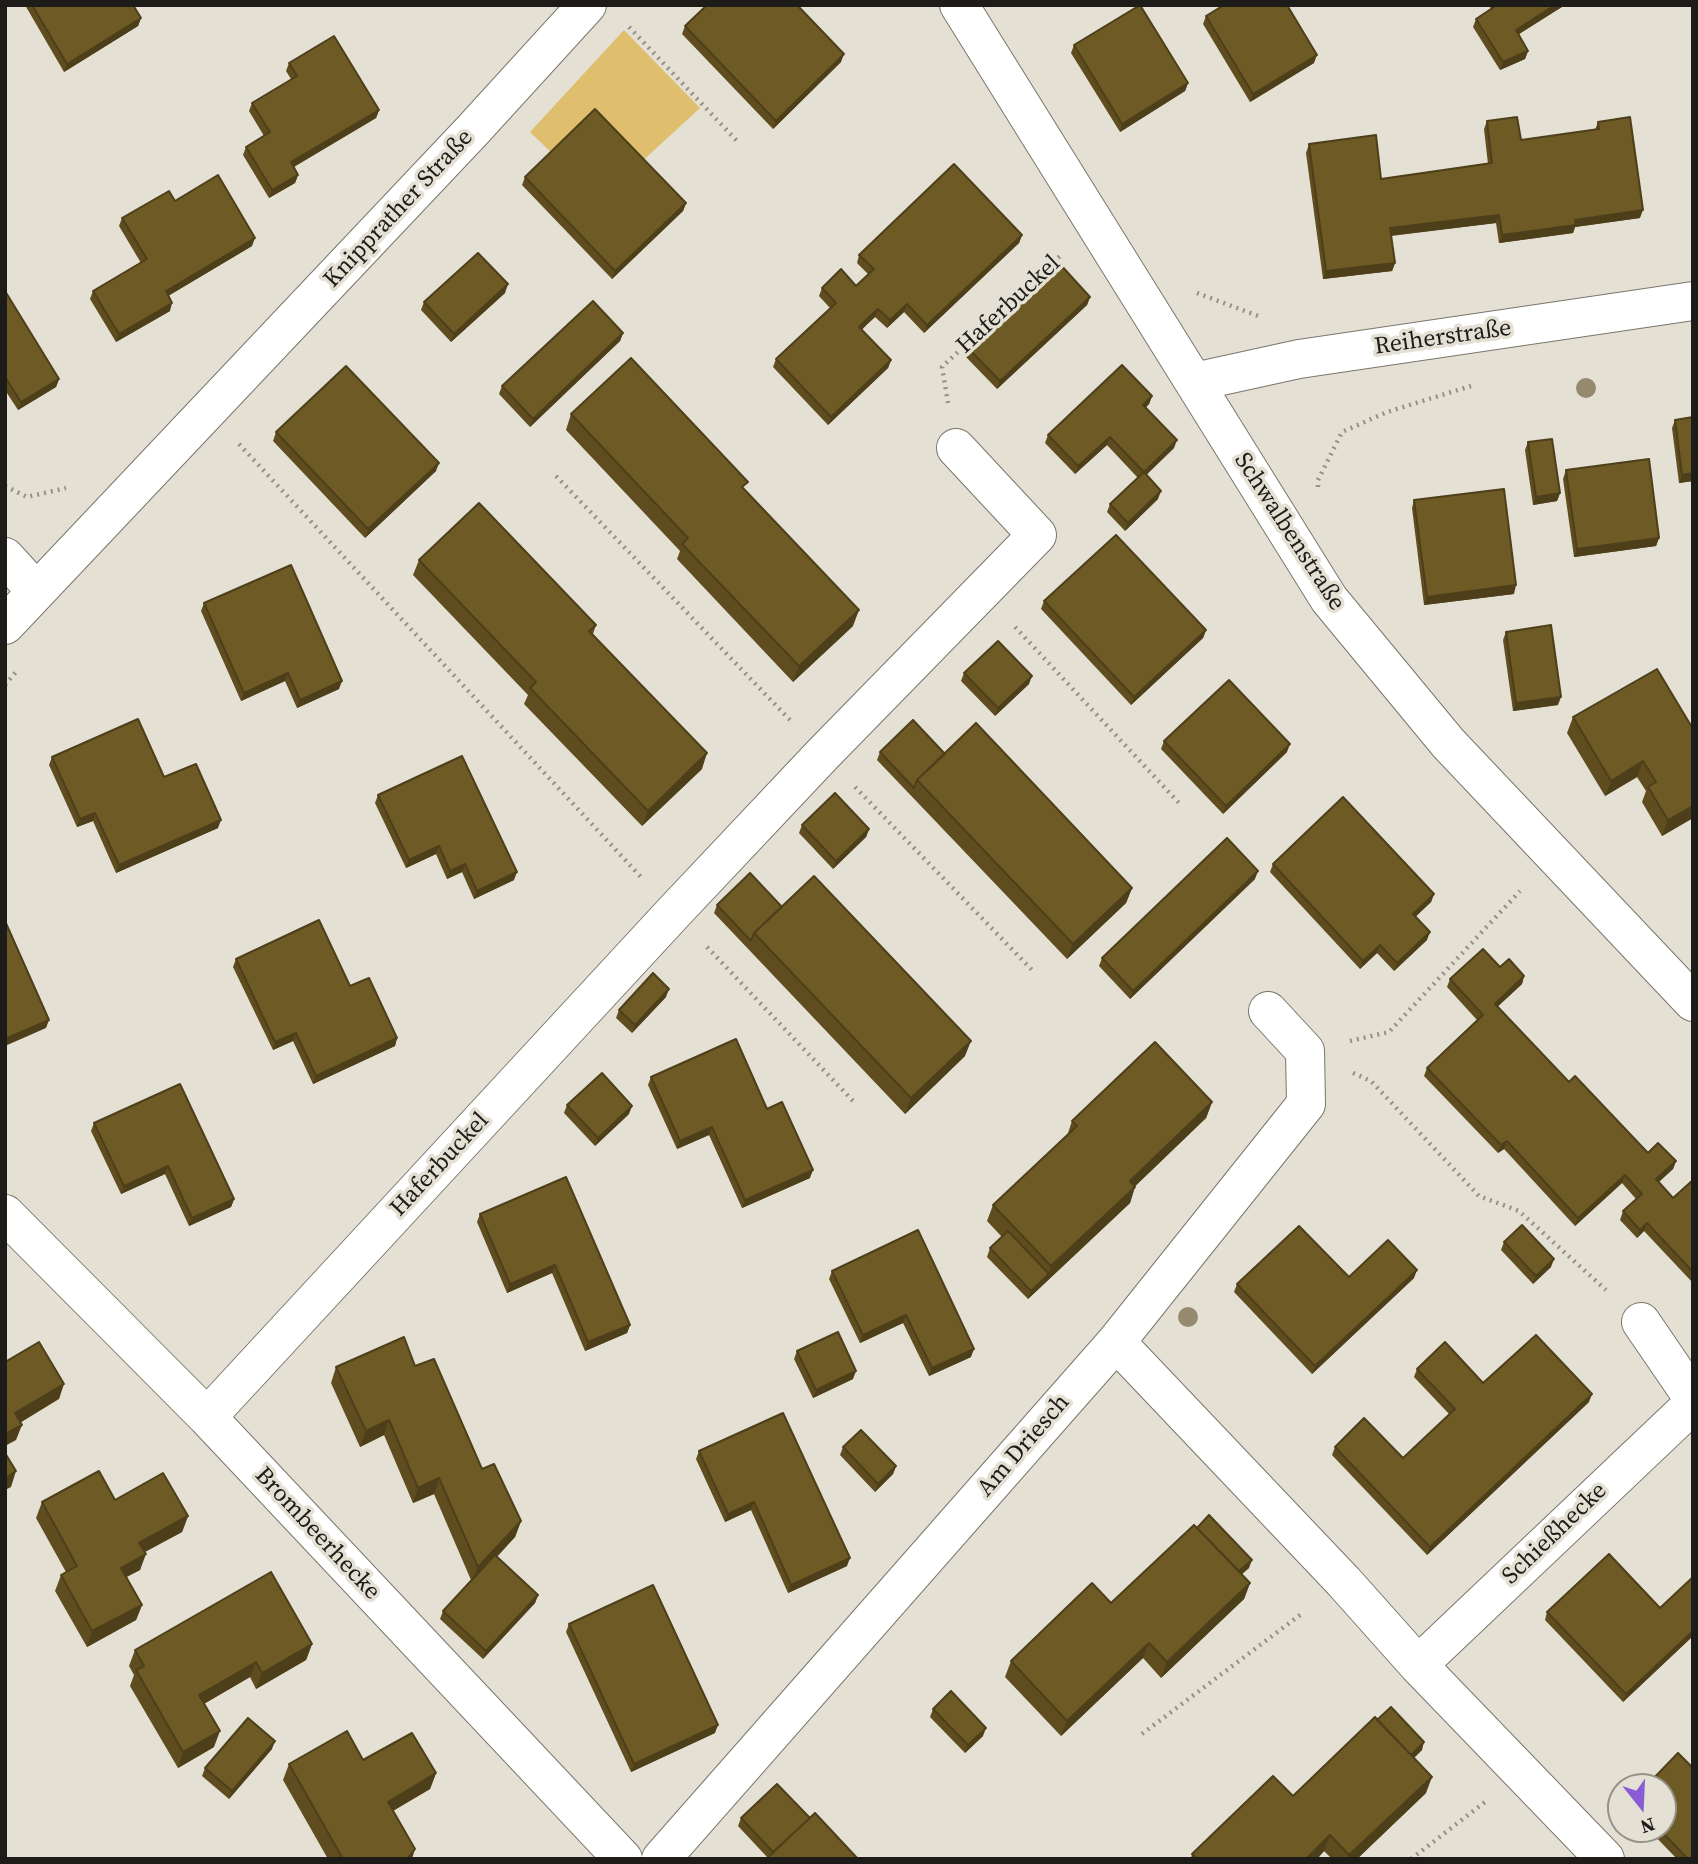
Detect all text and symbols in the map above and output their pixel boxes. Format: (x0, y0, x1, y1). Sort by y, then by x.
street label: Knipprather Straße (318, 124, 480, 294)
street label: Haferbuckel (951, 250, 1067, 360)
street label: Reiherstraße (1373, 314, 1513, 362)
street label: Schwalbenstraße (1227, 448, 1351, 616)
street label: Haferbuckel (385, 1107, 495, 1223)
street label: Am Driesch (972, 1389, 1076, 1503)
street label: Brombeerhecke (248, 1462, 386, 1606)
street label: Schießhecke (1497, 1477, 1613, 1591)
north arrow (1607, 1773, 1677, 1843)
text: N (1637, 1812, 1658, 1841)

